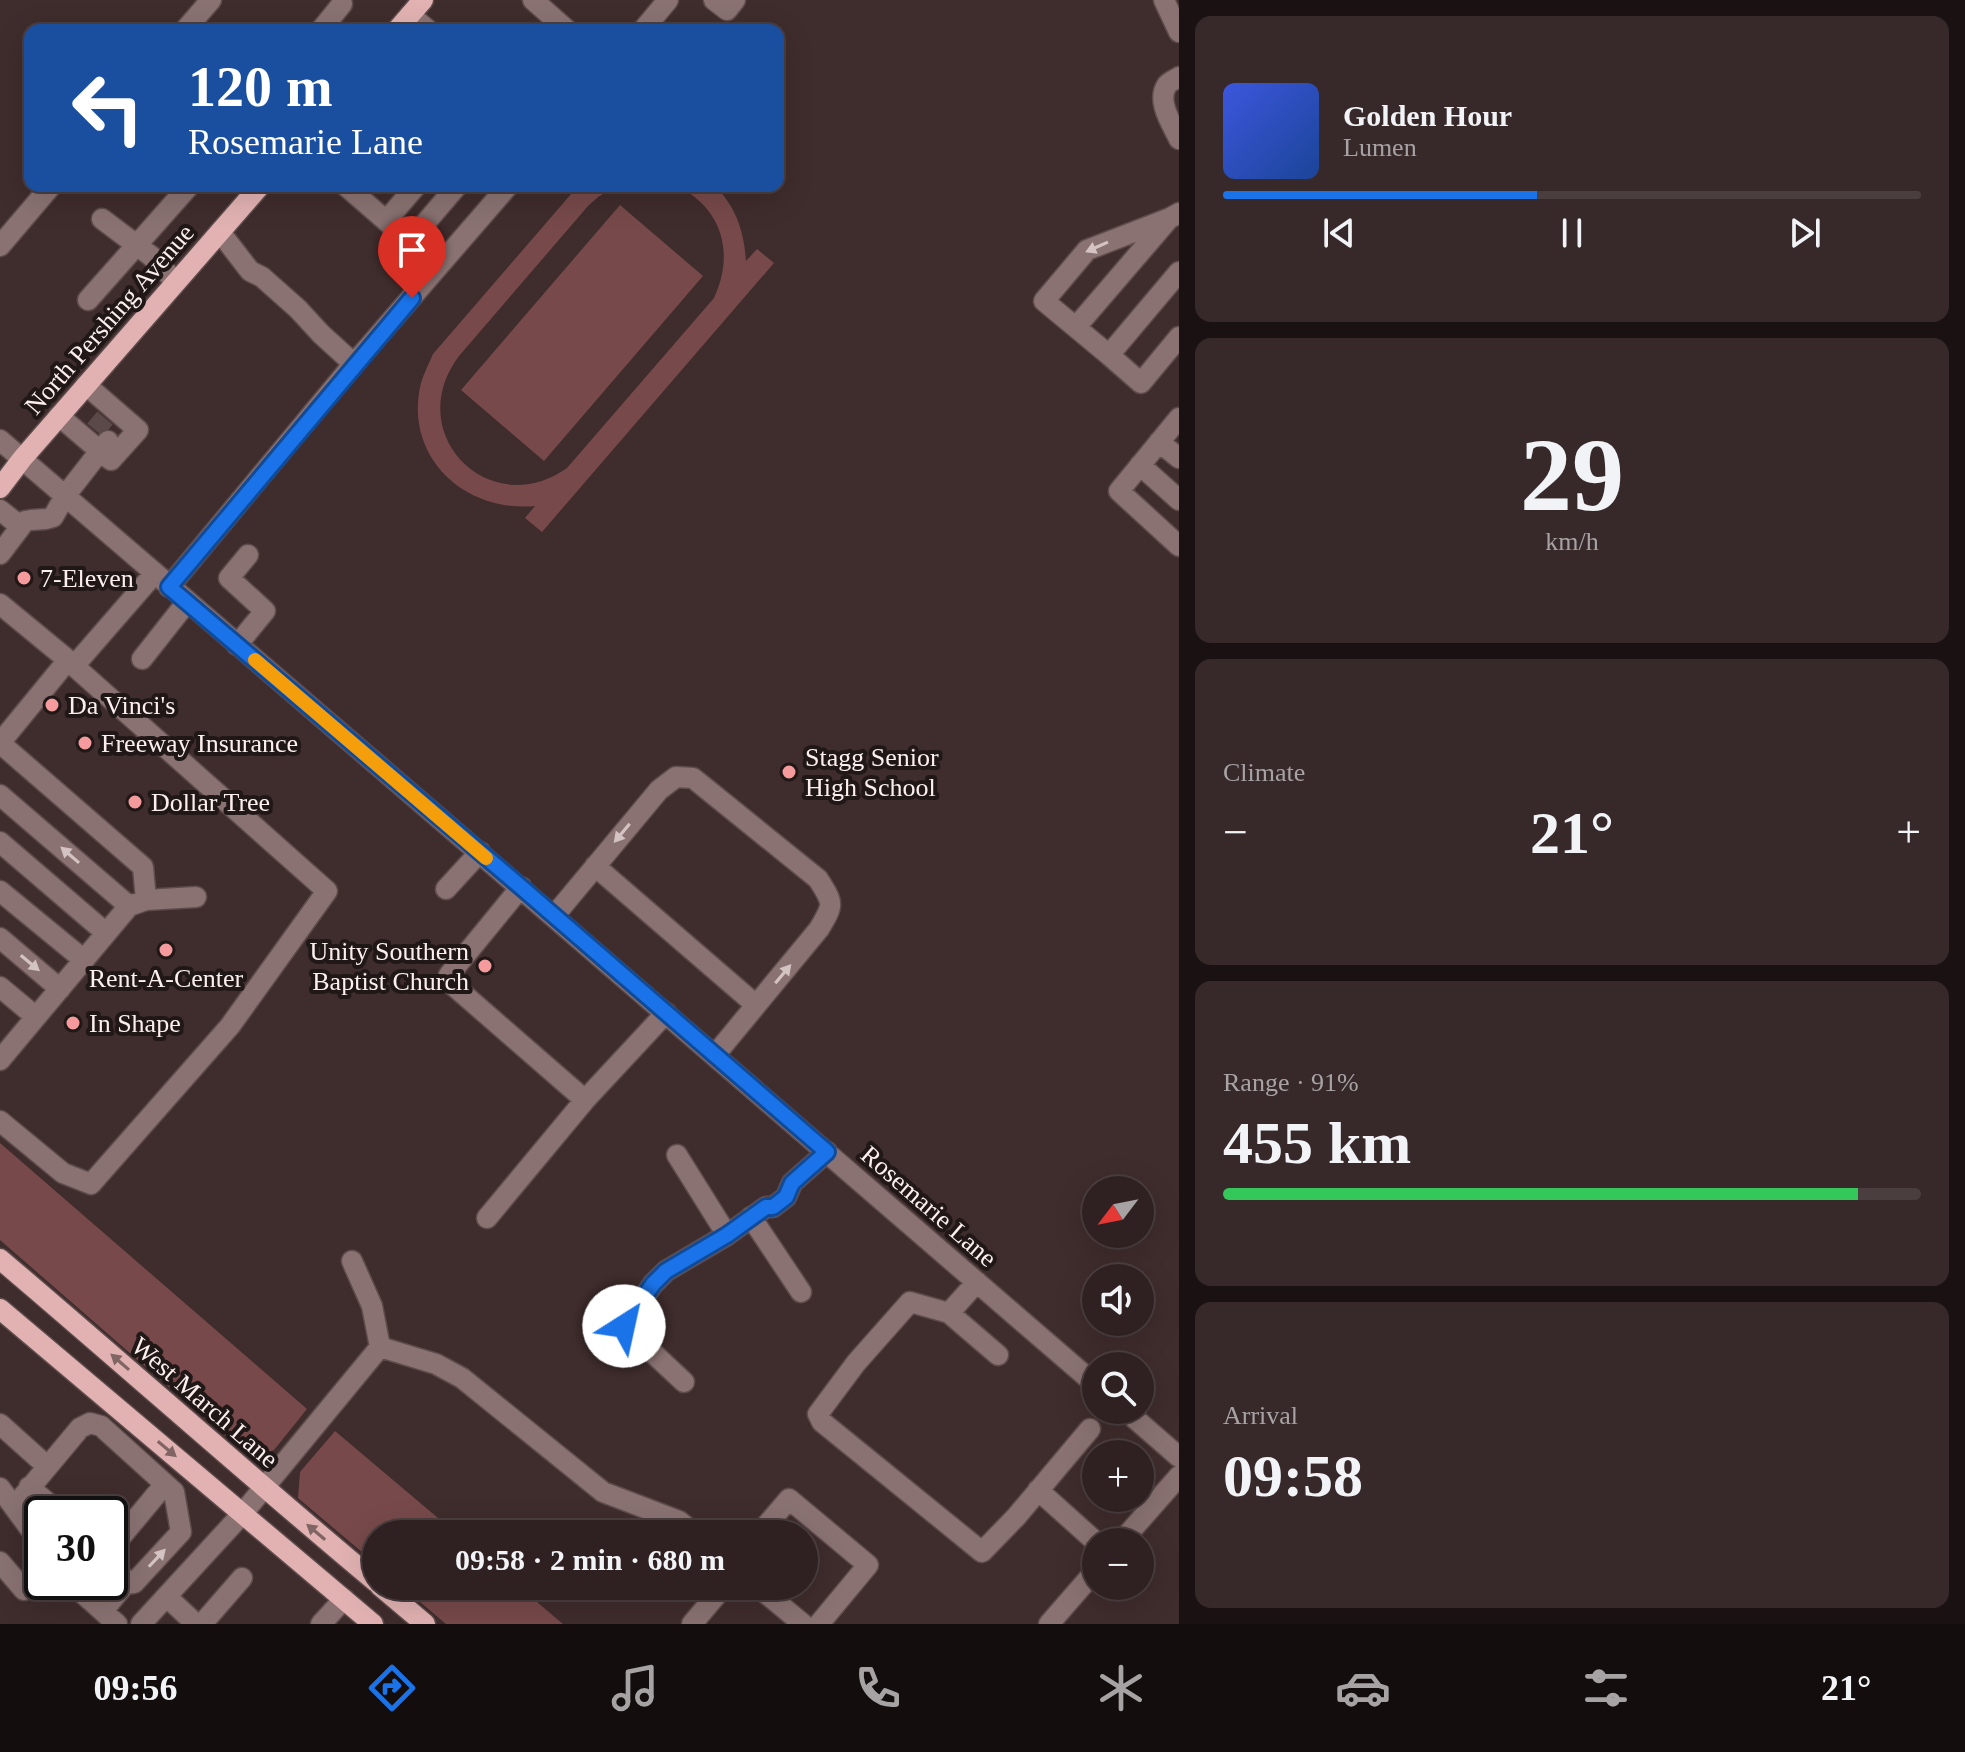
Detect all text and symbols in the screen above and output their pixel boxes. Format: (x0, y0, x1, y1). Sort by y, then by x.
icon: left (56, 56, 160, 160)
text: 120 m (188, 56, 333, 118)
text: Golden Hour (1343, 99, 1512, 132)
text: Rosemarie Lane (188, 122, 423, 162)
text: Lumen (1343, 133, 1417, 162)
icon: previous (1317, 211, 1361, 255)
icon: pause (1550, 211, 1594, 255)
icon: next (1783, 211, 1827, 255)
pin (378, 216, 446, 298)
street label: North Pershing Avenue (19, 218, 200, 420)
icon: arrive (390, 228, 434, 272)
one-way arrow (1086, 240, 1109, 253)
text: 29 (1520, 417, 1624, 532)
text: km/h (1545, 527, 1599, 556)
place label: 7-Eleven (40, 564, 134, 593)
marker: 7-Eleven (15, 569, 33, 587)
place label: Da Vinci's (68, 691, 175, 720)
marker: Da Vinci's (43, 696, 61, 714)
place label: Freeway Insurance (101, 729, 298, 758)
marker: Freeway Insurance (76, 734, 94, 752)
place label: Stagg Senior High School (805, 743, 939, 802)
text: Climate (1223, 758, 1305, 787)
marker: Stagg Senior High School (780, 763, 798, 781)
place label: Dollar Tree (151, 788, 270, 817)
marker: Dollar Tree (126, 793, 144, 811)
text: 21° (1530, 800, 1614, 866)
text: − (1223, 808, 1248, 857)
text: + (1896, 808, 1921, 857)
one-way arrow (614, 823, 631, 843)
one-way arrow (60, 847, 80, 864)
place label: Unity Southern Baptist Church (309, 937, 469, 996)
marker: Rent-A-Center (157, 941, 175, 959)
one-way arrow (20, 954, 40, 971)
marker: Unity Southern Baptist Church (476, 957, 494, 975)
place label: Rent-A-Center (89, 964, 244, 993)
one-way arrow (774, 964, 791, 984)
place label: In Shape (89, 1009, 181, 1038)
marker: In Shape (64, 1014, 82, 1032)
text: Range · 91% (1223, 1068, 1359, 1097)
text: 455 km (1223, 1110, 1411, 1176)
street label: Rosemarie Lane (855, 1140, 1002, 1273)
north arrow (1082, 1176, 1154, 1248)
map controls (1082, 1176, 1154, 1600)
button: sound (1082, 1264, 1154, 1336)
position arrow (582, 1284, 666, 1368)
street label: West March Lane (126, 1331, 284, 1474)
button: search (1082, 1352, 1154, 1424)
one-way arrow (110, 1354, 130, 1371)
text: Arrival (1223, 1401, 1298, 1430)
one-way arrow (156, 1440, 176, 1457)
button: + (1082, 1440, 1154, 1512)
text: 09:58 (1223, 1443, 1363, 1509)
speed limit sign: 30 (24, 1496, 128, 1600)
one-way arrow (307, 1524, 327, 1541)
button: − (1082, 1528, 1154, 1600)
text: 09:58 · 2 min · 680 m (455, 1543, 725, 1576)
one-way arrow (147, 1549, 166, 1568)
icon: directions (364, 1660, 420, 1716)
icon: music (607, 1660, 663, 1716)
icon: phone (850, 1660, 906, 1716)
icon: climate (1093, 1660, 1149, 1716)
icon: car (1335, 1660, 1391, 1716)
icon: filters (1578, 1660, 1634, 1716)
text: 09:56 (93, 1668, 177, 1708)
text: 21° (1821, 1668, 1872, 1708)

